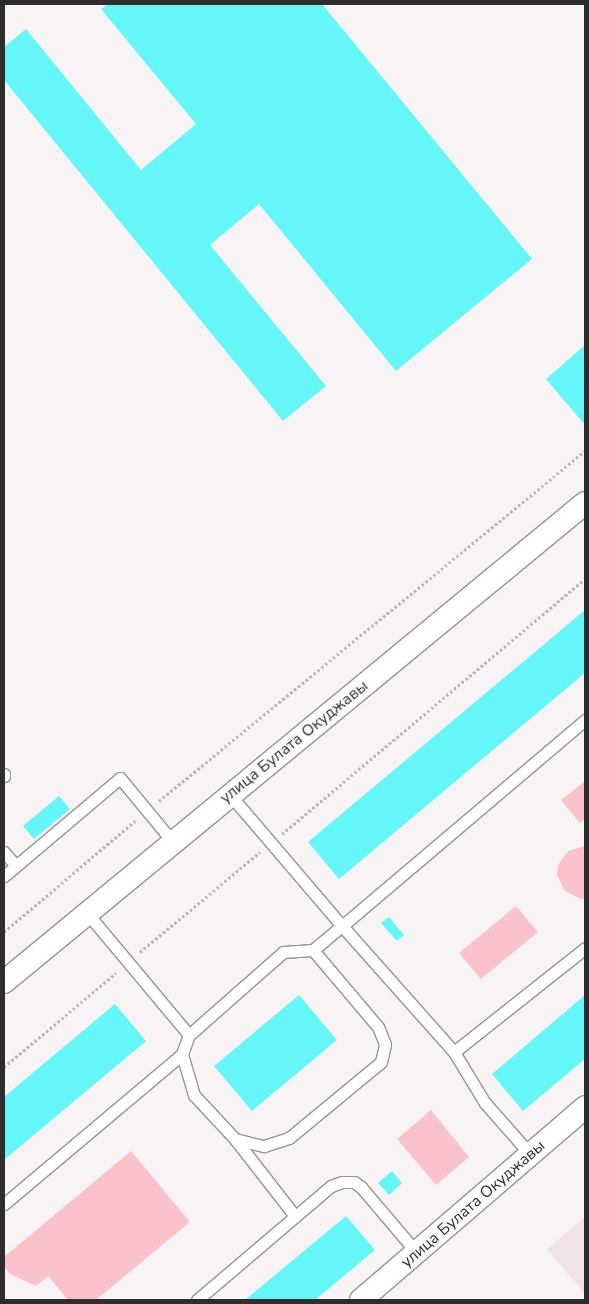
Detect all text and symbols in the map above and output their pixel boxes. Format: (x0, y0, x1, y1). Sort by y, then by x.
street label: улица Булата Окуджавы (216, 676, 372, 808)
street label: улица Булата Окуджавы (397, 1136, 549, 1272)

